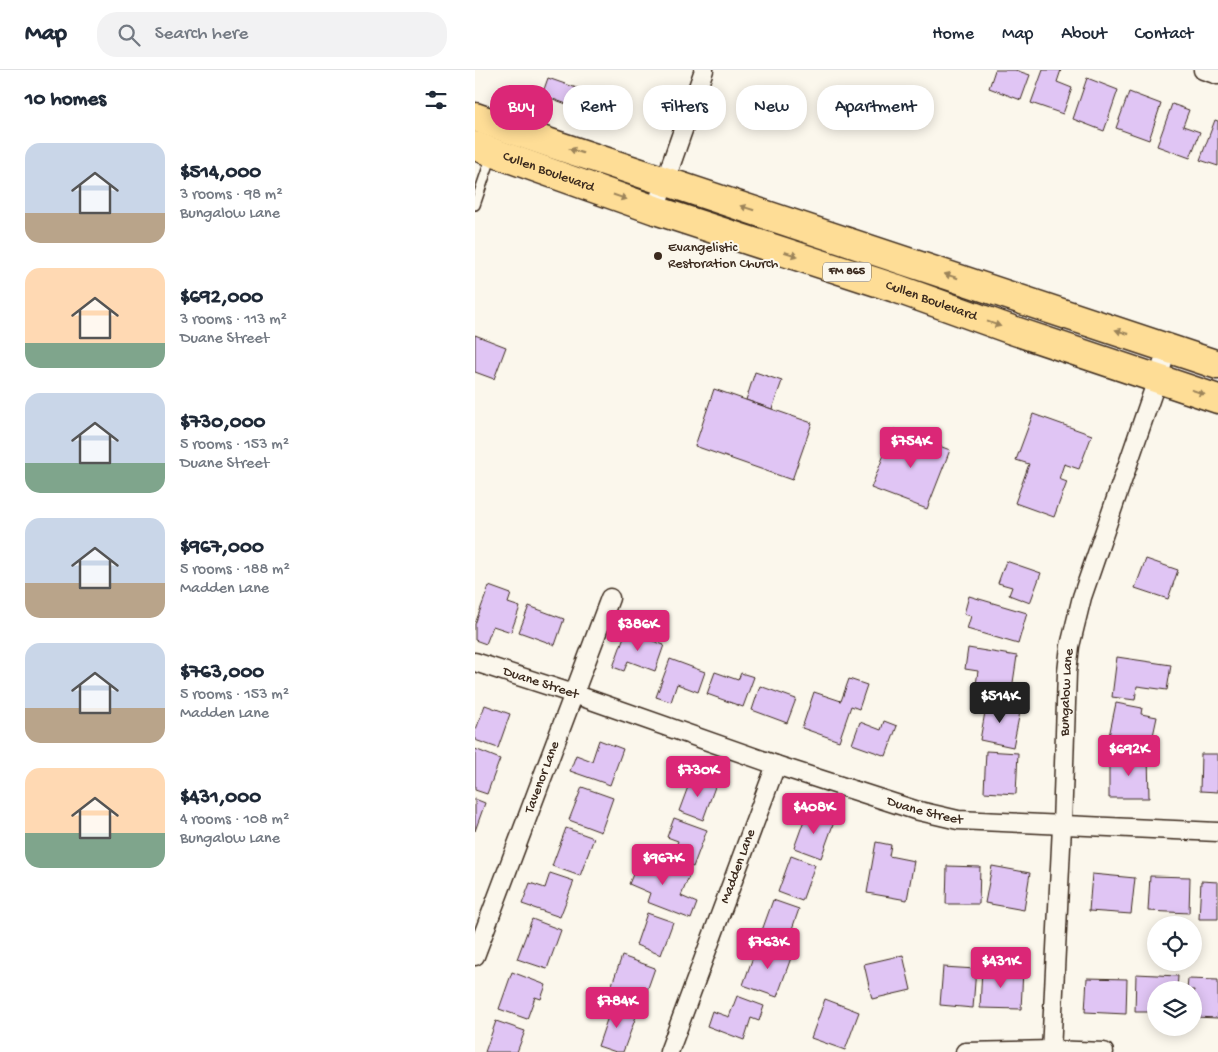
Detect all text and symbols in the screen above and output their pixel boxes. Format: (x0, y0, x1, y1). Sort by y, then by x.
search box (97, 12, 447, 57)
text: Map (25, 20, 67, 49)
icon: search (115, 21, 143, 49)
text: Search here (155, 23, 248, 46)
text: Home (932, 24, 974, 45)
text: Map (1002, 24, 1033, 45)
text: About (1061, 24, 1107, 45)
text: Contact (1135, 24, 1193, 45)
chip: Buy (490, 85, 553, 130)
chip: Rent (563, 85, 633, 130)
chip: Filters (643, 85, 726, 130)
chip: New (736, 85, 807, 130)
chip: Apartment (817, 85, 934, 130)
icon: filters (422, 86, 450, 114)
text: 10 homes (25, 88, 106, 113)
one-way arrow (569, 147, 584, 155)
street label: Cullen Boulevard (500, 148, 598, 197)
text: $514,000 (180, 161, 261, 186)
icon: home (65, 163, 125, 223)
text: 3 rooms · 98 m² (180, 186, 282, 205)
one-way arrow (613, 193, 628, 201)
one-way arrow (739, 204, 754, 212)
text: Bungalow Lane (180, 205, 280, 224)
place label: Evangelistic Restoration Church (668, 240, 779, 273)
marker: Evangelistic Restoration Church (652, 250, 664, 262)
one-way arrow (783, 251, 798, 258)
road number: FM 865 (823, 262, 871, 282)
one-way arrow (944, 271, 959, 279)
street label: Cullen Boulevard (883, 277, 981, 326)
text: $692,000 (180, 286, 263, 311)
icon: home (65, 288, 125, 348)
text: 3 rooms · 113 m² (180, 311, 287, 330)
one-way arrow (987, 320, 1002, 328)
one-way arrow (1114, 328, 1129, 336)
text: Duane Street (180, 330, 269, 349)
one-way arrow (1191, 389, 1206, 397)
text: $730,000 (180, 411, 266, 436)
icon: home (65, 413, 125, 473)
pin: $754K (876, 426, 946, 469)
text: $754K (891, 433, 931, 452)
text: 5 rooms · 153 m² (180, 436, 289, 455)
text: Duane Street (180, 455, 269, 474)
text: $967,000 (180, 536, 264, 561)
icon: home (65, 538, 125, 598)
text: 5 rooms · 188 m² (180, 561, 290, 580)
text: Madden Lane (180, 580, 269, 599)
pin: $386K (603, 610, 673, 652)
text: $386K (617, 616, 659, 635)
street label: Bungalow Lane (1056, 647, 1078, 737)
text: $763,000 (180, 661, 264, 686)
icon: home (65, 663, 125, 723)
street label: Duane Street (500, 663, 582, 704)
pin: $514K (965, 682, 1035, 724)
text: 5 rooms · 153 m² (180, 686, 289, 705)
text: $514K (981, 688, 1019, 707)
text: Madden Lane (180, 705, 269, 724)
pin: $692K (1094, 734, 1164, 777)
street label: Tavenor Lane (521, 738, 564, 817)
text: $692K (1109, 741, 1149, 760)
pin: $730K (663, 756, 733, 798)
text: $730K (677, 762, 719, 781)
text: $431,000 (180, 786, 261, 811)
icon: home (65, 788, 125, 848)
pin: $408K (779, 792, 849, 835)
street label: Duane Street (884, 793, 964, 829)
text: $408K (793, 799, 835, 818)
text: 4 rooms · 108 m² (180, 811, 289, 830)
street label: Madden Lane (717, 826, 760, 906)
text: Bungalow Lane (180, 830, 280, 849)
pin: $967K (628, 844, 698, 886)
text: $967K (643, 850, 683, 869)
map controls (1147, 916, 1202, 1036)
button: locate (1147, 916, 1202, 971)
pin: $763K (733, 928, 803, 970)
text: $763K (748, 934, 788, 953)
pin: $431K (966, 946, 1036, 989)
text: $431K (982, 953, 1020, 972)
button: layers (1147, 981, 1202, 1036)
pin: $784K (582, 986, 652, 1029)
text: $784K (597, 993, 637, 1012)

